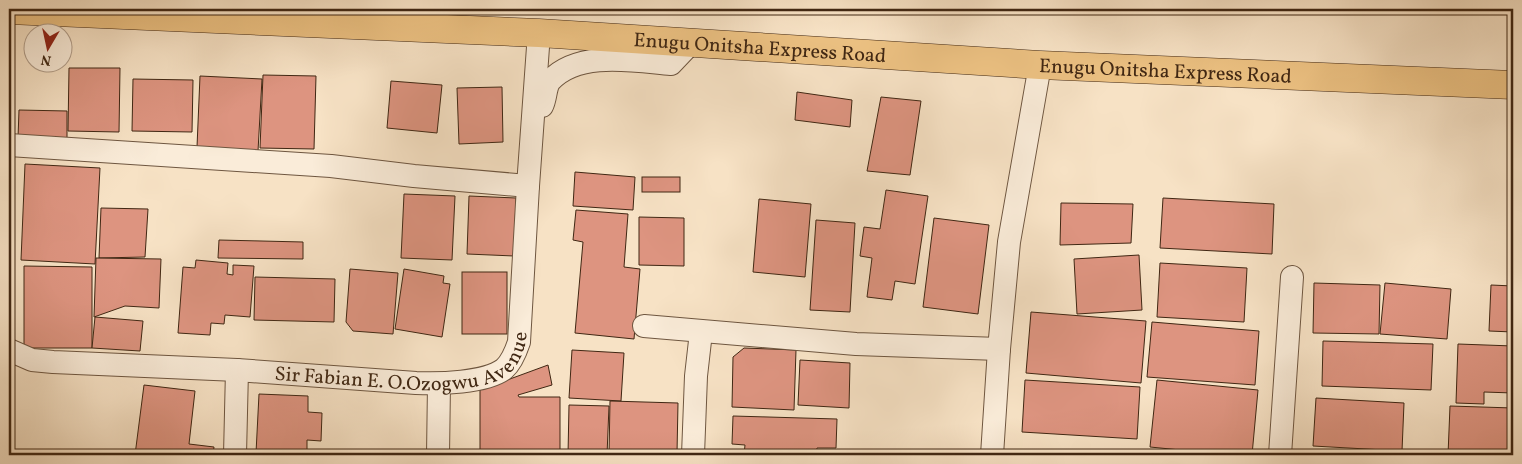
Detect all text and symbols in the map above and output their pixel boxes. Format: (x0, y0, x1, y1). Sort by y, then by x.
north arrow (22, 22, 72, 72)
street label: Enugu Onitsha Express Road (633, 27, 887, 71)
text: N (40, 49, 53, 70)
street label: Enugu Onitsha Express Road (1038, 53, 1292, 92)
street label: Sir Fabian E. O.Ozogwu Avenue (274, 331, 536, 399)

